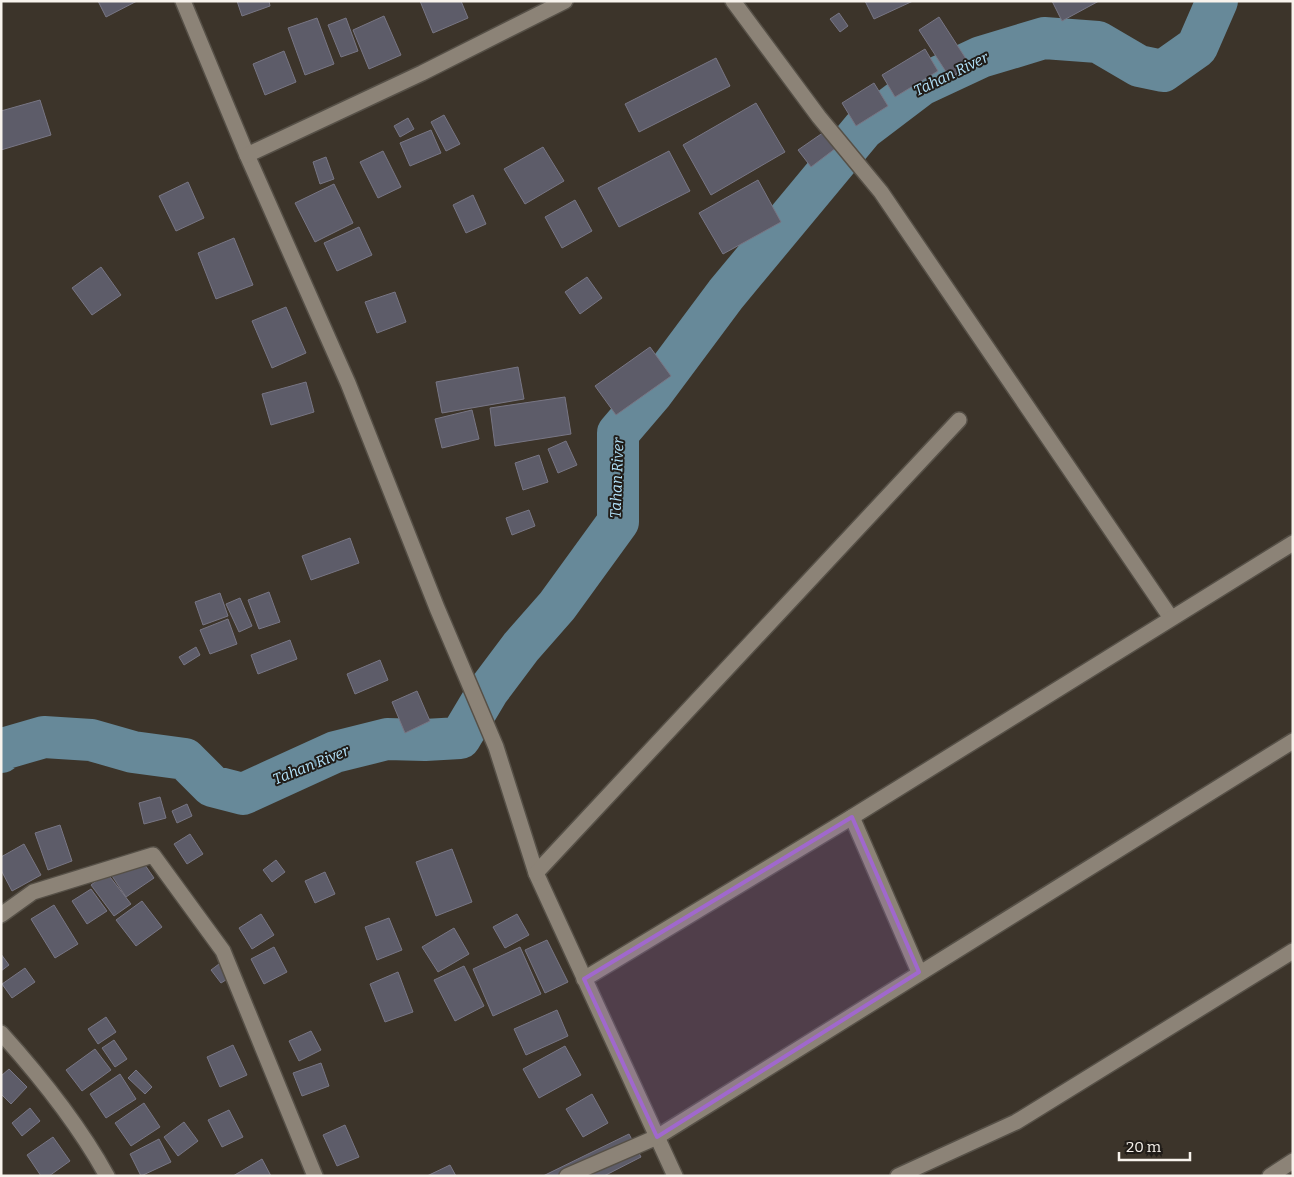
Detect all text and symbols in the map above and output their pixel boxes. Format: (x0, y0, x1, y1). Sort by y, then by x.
water label: Tahan River (911, 48, 992, 100)
water label: Tahan River (607, 437, 627, 519)
water label: Tahan River (270, 741, 353, 788)
scale bar (1119, 1130, 1190, 1162)
text: 20 m (1126, 1138, 1162, 1156)

